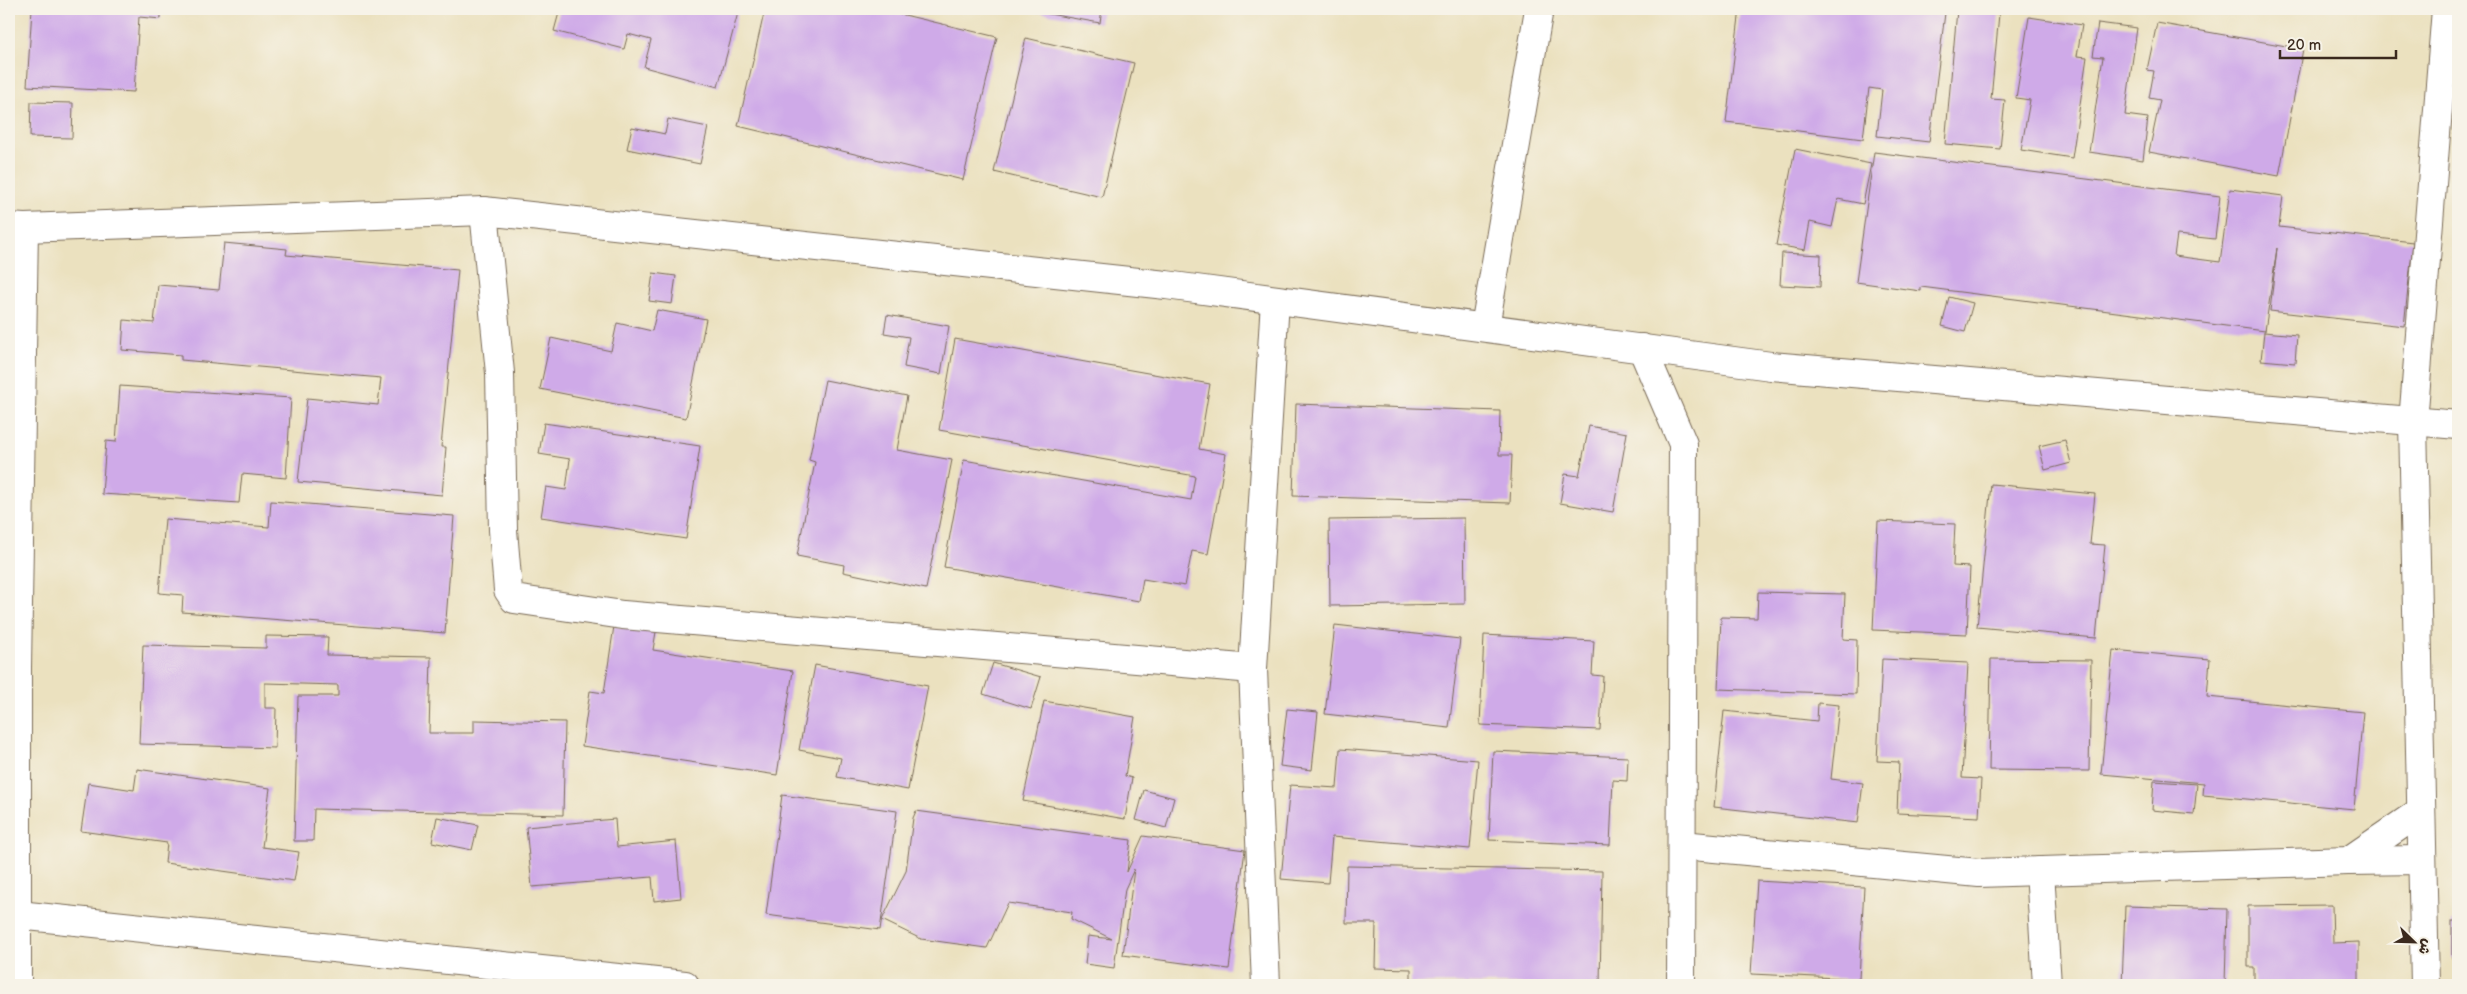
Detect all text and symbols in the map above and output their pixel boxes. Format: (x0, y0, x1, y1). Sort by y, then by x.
scale bar (2280, 28, 2396, 60)
text: 20 m (2287, 36, 2321, 55)
north arrow (2390, 916, 2440, 966)
text: ش (2415, 936, 2436, 957)

